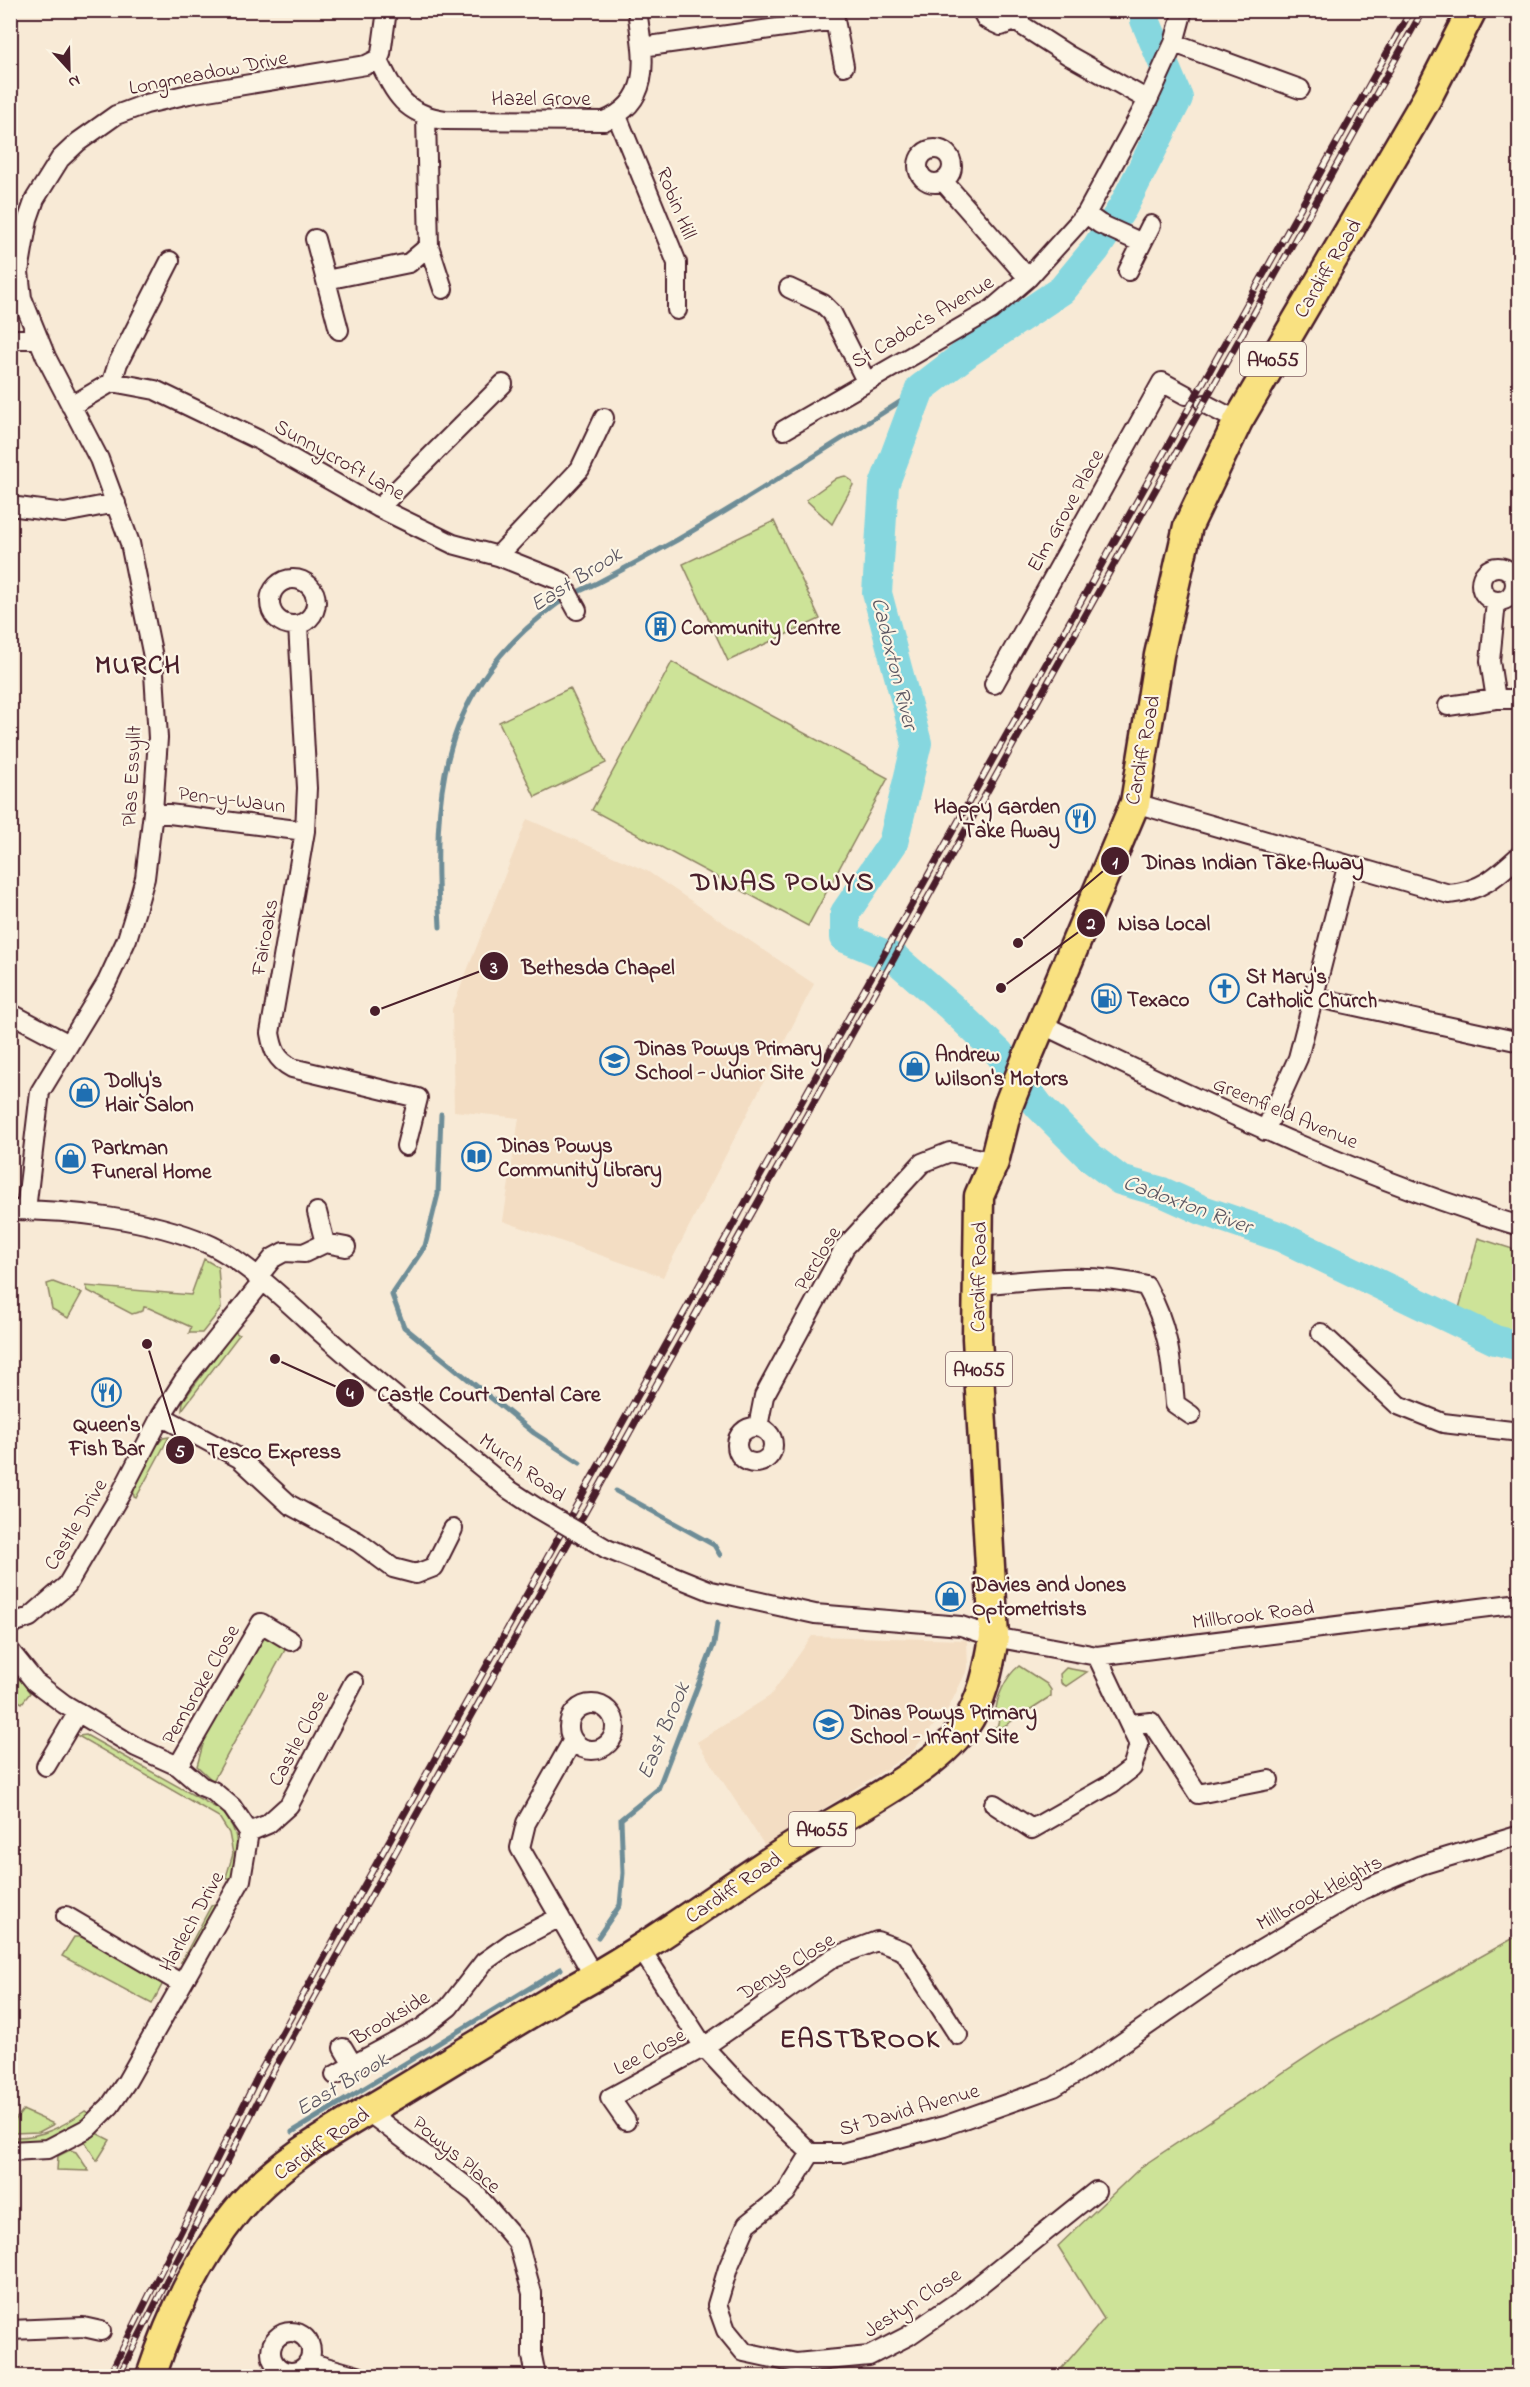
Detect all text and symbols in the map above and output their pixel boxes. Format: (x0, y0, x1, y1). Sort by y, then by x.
north arrow (39, 39, 99, 99)
street label: Longmeadow Drive (126, 44, 291, 106)
text: N (64, 68, 83, 94)
street label: Hazel Grove (491, 85, 591, 115)
street label: Robin Hill (647, 163, 703, 244)
street label: Cardiff Road (1287, 214, 1370, 324)
street label: St Cadoc's Avenue (846, 268, 1001, 377)
road number: A4055 (1240, 342, 1306, 376)
street label: Sunnycroft Lane (267, 412, 410, 511)
street label: Elm Grove Place (1021, 444, 1113, 578)
water label: East Brook (525, 539, 630, 621)
water label: Cadoxton River (861, 594, 926, 736)
building icon: Community Centre (644, 611, 676, 643)
place label: Community Centre (681, 614, 841, 646)
district label: MURCH (95, 647, 181, 686)
street label: Cardiff Road (1119, 693, 1169, 808)
street label: Plas Essyllt (115, 725, 153, 828)
street label: Pen-y-Waun (176, 780, 287, 824)
place label: Happy Garden Take Away (934, 793, 1060, 849)
restaurant icon: Happy Garden Take Away (1065, 802, 1097, 834)
callout: Dinas Indian Take Away (1100, 841, 1376, 881)
text: Dinas Indian Take Away (1141, 848, 1364, 881)
text: 1 (1112, 851, 1118, 877)
district label: DINAS POWYS (689, 864, 875, 903)
street label: Fairoaks (244, 897, 287, 979)
callout: Nisa Local (1076, 903, 1222, 943)
text: Nisa Local (1118, 909, 1210, 941)
text: 2 (1086, 912, 1096, 938)
callout: Bethesda Chapel (479, 946, 686, 986)
text: Bethesda Chapel (520, 953, 675, 985)
text: 3 (489, 956, 498, 982)
place label: St Mary's Catholic Church (1246, 963, 1377, 1017)
church icon: St Mary's Catholic Church (1209, 972, 1241, 1004)
fuel station icon: Texaco (1090, 983, 1122, 1015)
place label: Texaco (1127, 986, 1190, 1016)
place label: Dinas Powys Primary School - Junior Site (634, 1035, 822, 1089)
place label: Andrew Wilson's Motors (935, 1041, 1069, 1095)
school or university icon: Dinas Powys Primary School - Junior Site (598, 1044, 630, 1076)
shop icon: Andrew Wilson's Motors (898, 1050, 930, 1082)
place label: Dolly's Hair Salon (104, 1067, 194, 1121)
street label: Greenfield Avenue (1208, 1070, 1363, 1158)
shop icon: Dolly's Hair Salon (68, 1076, 100, 1108)
place label: Dinas Powys Community Library (497, 1132, 662, 1188)
place label: Parkman Funeral Home (91, 1134, 212, 1188)
library icon: Dinas Powys Community Library (461, 1141, 493, 1173)
shop icon: Parkman Funeral Home (55, 1143, 87, 1175)
water label: Cadoxton River (1118, 1168, 1259, 1245)
street label: Perclose (788, 1221, 850, 1297)
street label: Cardiff Road (964, 1221, 996, 1333)
road number: A4055 (946, 1352, 1012, 1386)
callout: Castle Court Dental Care (335, 1373, 613, 1413)
restaurant icon: Queen's Fish Bar (91, 1377, 123, 1409)
text: Castle Court Dental Care (377, 1380, 602, 1412)
text: 4 (346, 1382, 354, 1408)
place label: Queen's Fish Bar (68, 1411, 145, 1465)
street label: Murch Road (472, 1427, 572, 1511)
callout: Tesco Express (165, 1430, 354, 1470)
text: Tesco Express (207, 1437, 341, 1469)
text: 5 (175, 1440, 186, 1466)
street label: Castle Drive (37, 1473, 116, 1577)
place label: Davies and Jones Optometrists (971, 1571, 1127, 1625)
shop icon: Davies and Jones Optometrists (935, 1580, 967, 1612)
street label: Millbrook Road (1191, 1594, 1316, 1638)
street label: Pembroke Close (155, 1619, 249, 1751)
water label: East Brook (630, 1676, 700, 1785)
street label: Castle Close (262, 1685, 338, 1792)
place label: Dinas Powys Primary School - Infant Site (849, 1699, 1037, 1753)
school or university icon: Dinas Powys Primary School - Infant Site (813, 1708, 845, 1740)
road number: A4055 (789, 1812, 855, 1846)
street label: Cardiff Road (680, 1845, 789, 1932)
street label: Millbrook Heights (1252, 1848, 1389, 1941)
street label: Harlech Drive (153, 1865, 233, 1978)
street label: Denys Close (732, 1926, 843, 2011)
street label: Brookside (345, 1983, 436, 2054)
street label: Lee Close (608, 2021, 692, 2084)
district label: EASTBROOK (779, 2021, 941, 2060)
water label: East Brook (290, 2045, 396, 2126)
street label: St David Avenue (836, 2076, 984, 2145)
street label: Cardiff Road (268, 2100, 376, 2189)
street label: Powys Place (404, 2109, 507, 2204)
street label: Jestyn Close (858, 2261, 969, 2348)

